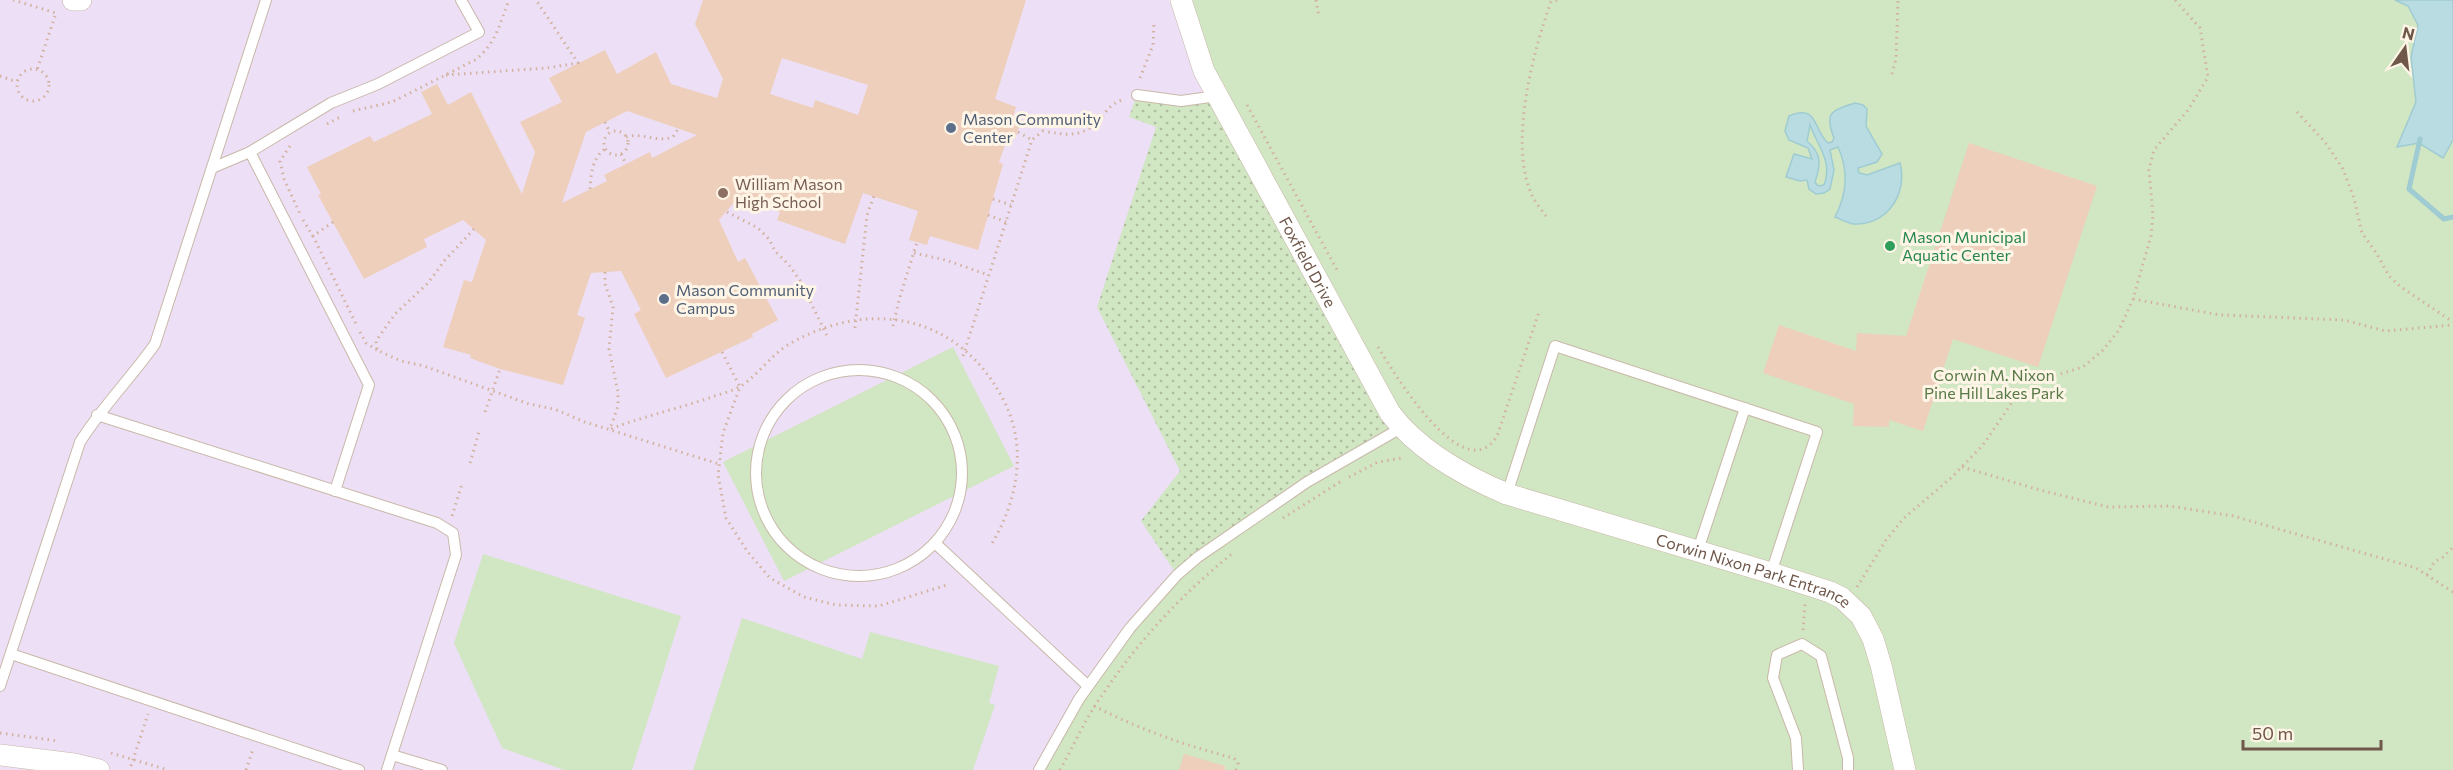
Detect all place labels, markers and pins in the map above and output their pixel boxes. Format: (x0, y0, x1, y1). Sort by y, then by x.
place label: Mason Community Center (963, 109, 1101, 146)
marker: Mason Community Center (944, 121, 958, 135)
place label: William Mason High School (735, 174, 843, 211)
marker: William Mason High School (716, 186, 730, 200)
place label: Mason Municipal Aquatic Center (1902, 227, 2026, 264)
marker: Mason Municipal Aquatic Center (1883, 239, 1897, 253)
place label: Mason Community Campus (676, 280, 814, 317)
marker: Mason Community Campus (657, 292, 671, 306)

